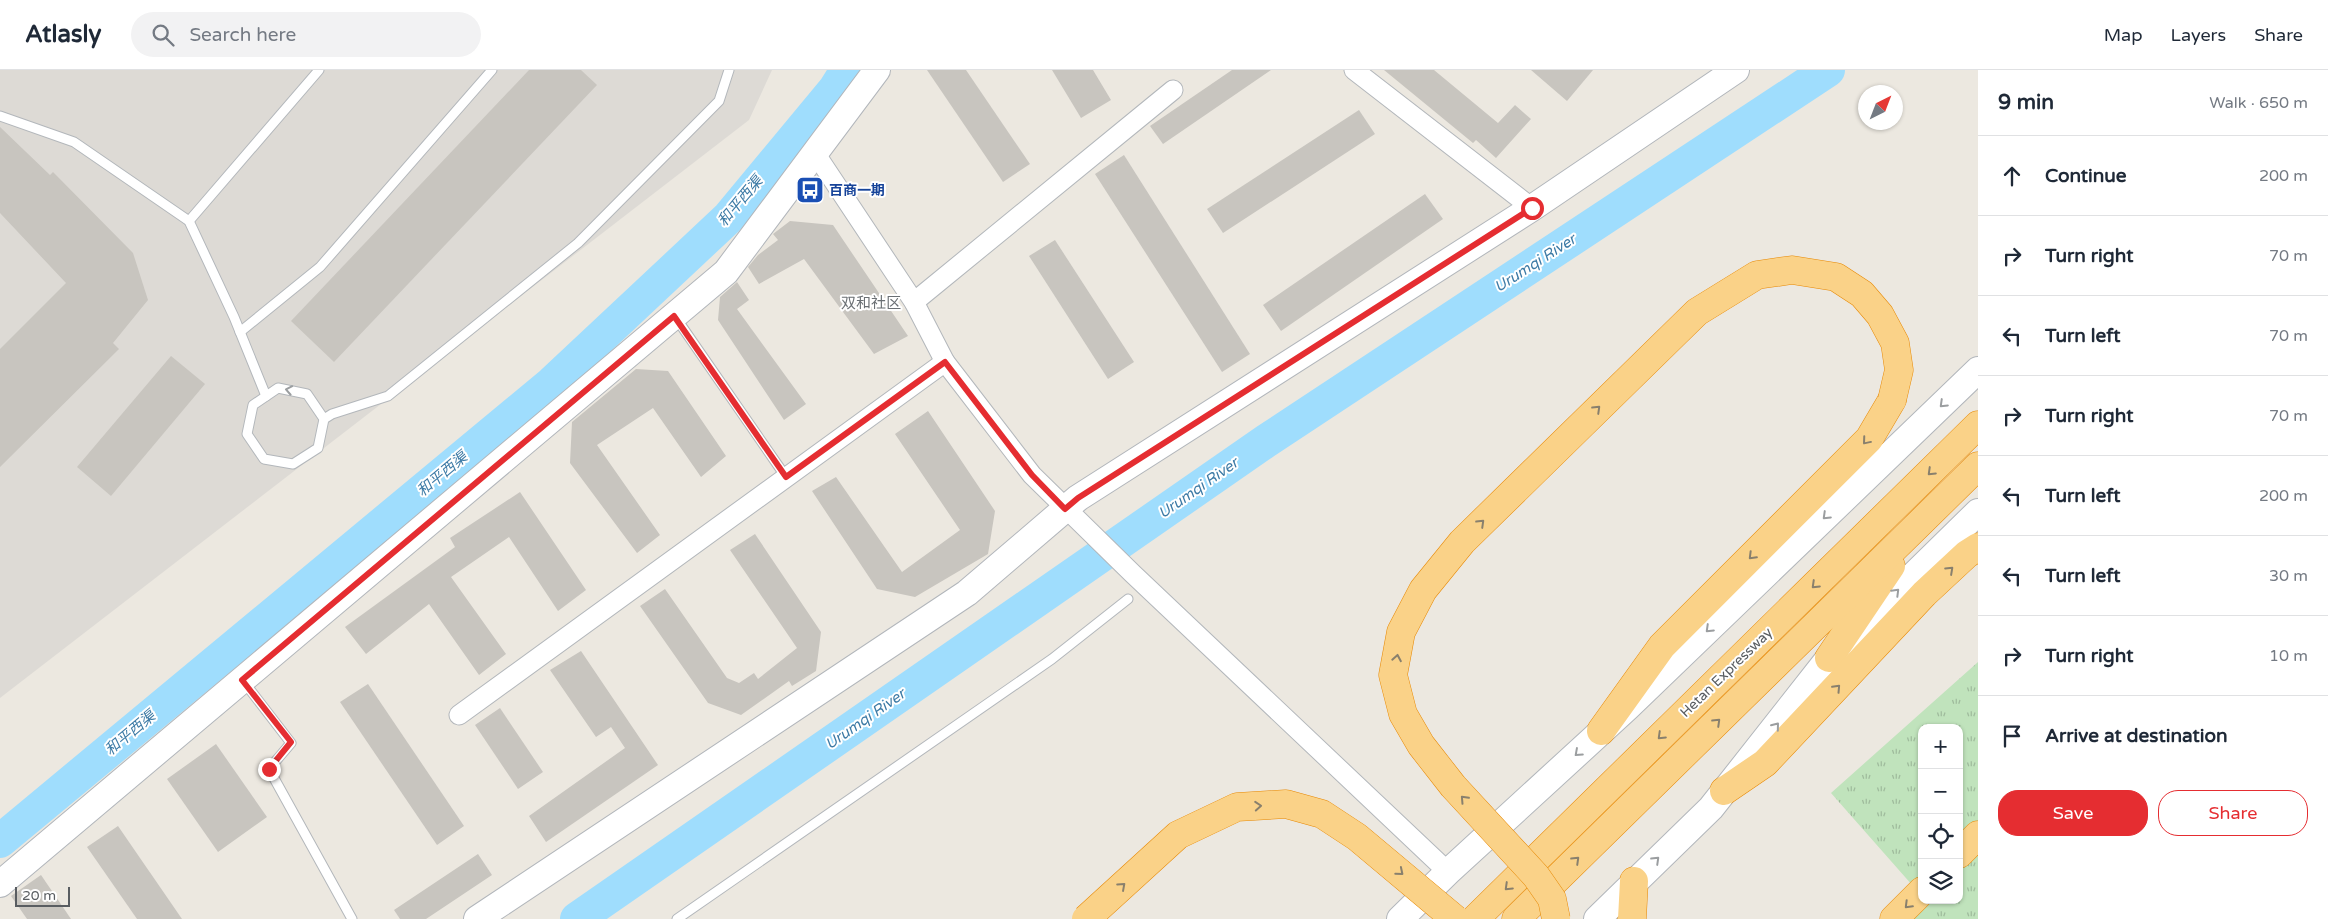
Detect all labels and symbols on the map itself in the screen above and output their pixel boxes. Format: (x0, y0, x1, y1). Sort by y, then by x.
north arrow (1858, 85, 1903, 130)
water label: 和平西渠 (714, 171, 767, 230)
bus stop icon: 百商一期 (795, 175, 825, 205)
place label: 百商一期 (829, 182, 885, 199)
route start (1521, 197, 1544, 220)
water label: Urumqi River (1491, 229, 1581, 296)
district label: 双和社区 (841, 294, 901, 312)
one-way arrow (284, 385, 293, 396)
one-way arrow (1940, 398, 1949, 407)
one-way arrow (1592, 406, 1601, 415)
one-way arrow (1863, 436, 1872, 445)
water label: 和平西渠 (413, 447, 472, 500)
water label: Urumqi River (1155, 453, 1243, 522)
one-way arrow (1927, 466, 1936, 475)
one-way arrow (1822, 510, 1831, 519)
one-way arrow (1475, 520, 1484, 529)
one-way arrow (1748, 550, 1757, 559)
one-way arrow (1945, 567, 1954, 576)
one-way arrow (1812, 580, 1821, 589)
one-way arrow (1891, 589, 1900, 598)
one-way arrow (1705, 623, 1714, 632)
street label: Hetan Expressway (1677, 624, 1776, 721)
one-way arrow (1391, 654, 1401, 662)
water label: Urumqi River (822, 684, 910, 753)
one-way arrow (1832, 684, 1841, 693)
water label: 和平西渠 (101, 706, 160, 759)
one-way arrow (1711, 719, 1720, 728)
one-way arrow (1770, 722, 1779, 731)
one-way arrow (1658, 730, 1667, 739)
one-way arrow (1574, 747, 1583, 756)
route end (258, 758, 281, 781)
one-way arrow (1461, 795, 1470, 804)
one-way arrow (1254, 800, 1262, 811)
one-way arrow (1570, 857, 1579, 866)
one-way arrow (1651, 857, 1660, 866)
one-way arrow (1394, 866, 1403, 874)
one-way arrow (1505, 881, 1514, 890)
one-way arrow (1116, 883, 1125, 892)
scale bar (15, 884, 70, 907)
one-way arrow (1905, 899, 1914, 908)

